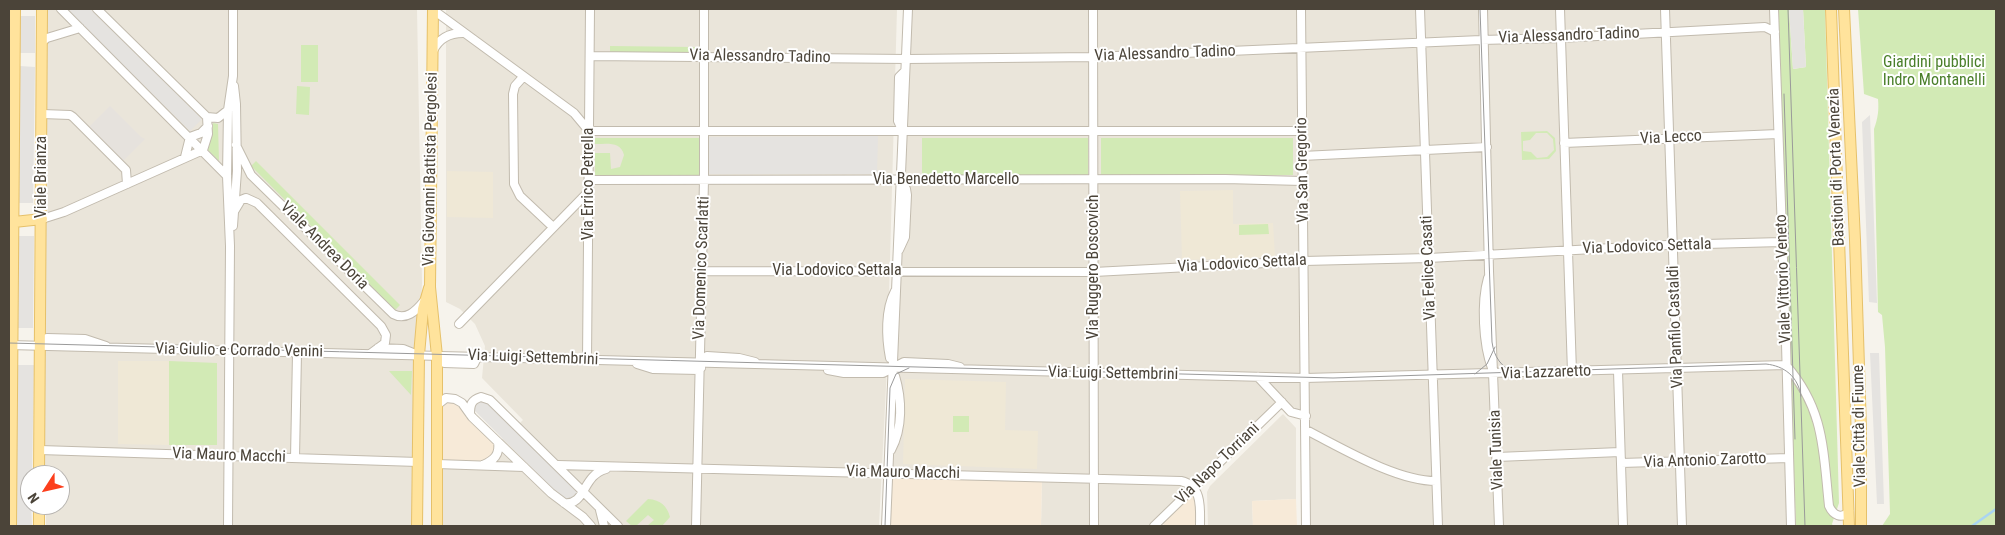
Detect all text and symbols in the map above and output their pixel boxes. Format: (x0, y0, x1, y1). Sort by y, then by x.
street label: Via Alessandro Tadino (1498, 24, 1640, 48)
street label: Via Alessandro Tadino (1094, 42, 1236, 66)
street label: Via Alessandro Tadino (689, 46, 831, 68)
park label: Giardini pubblici Indro Montanelli (1883, 53, 1985, 91)
street label: Via Giovanni Battista Pergolesi (420, 72, 442, 266)
street label: Bastioni di Porta Venezia (1825, 88, 1849, 246)
street label: Via San Gregorio (1292, 117, 1314, 223)
street label: Via Lecco (1640, 127, 1702, 149)
street label: Via Errico Petrella (579, 128, 599, 240)
street label: Viale Brianza (32, 136, 52, 218)
street label: Via Benedetto Marcello (873, 170, 1019, 190)
street label: Via Ruggero Boscovich (1084, 195, 1104, 339)
street label: Via Domenico Scarlatti (690, 196, 714, 340)
street label: Viale Andrea Doria (276, 198, 372, 294)
street label: Viale Vittorio Veneto (1772, 214, 1796, 344)
street label: Via Felice Casati (1418, 215, 1440, 321)
street label: Via Lodovico Settala (1582, 235, 1712, 259)
street label: Via Lodovico Settala (1177, 251, 1307, 277)
street label: Via Lodovico Settala (772, 261, 902, 281)
street label: Via Panfilo Castaldi (1664, 265, 1688, 389)
street label: Via Giulio e Corrado Venini (155, 340, 323, 362)
street label: Via Luigi Settembrini (467, 346, 599, 370)
street label: Via Lazzaretto (1500, 362, 1592, 384)
street label: Via Luigi Settembrini (1048, 363, 1178, 385)
street label: Viale Città di Fiume (1849, 365, 1871, 487)
street label: Viale Tunisia (1486, 409, 1508, 491)
street label: Via Napo Torriani (1172, 419, 1264, 509)
street label: Via Mauro Macchi (172, 444, 286, 468)
street label: Via Antonio Zarotto (1643, 449, 1767, 473)
street label: Via Mauro Macchi (846, 462, 960, 484)
north arrow (20, 465, 70, 515)
text: N (25, 490, 43, 506)

